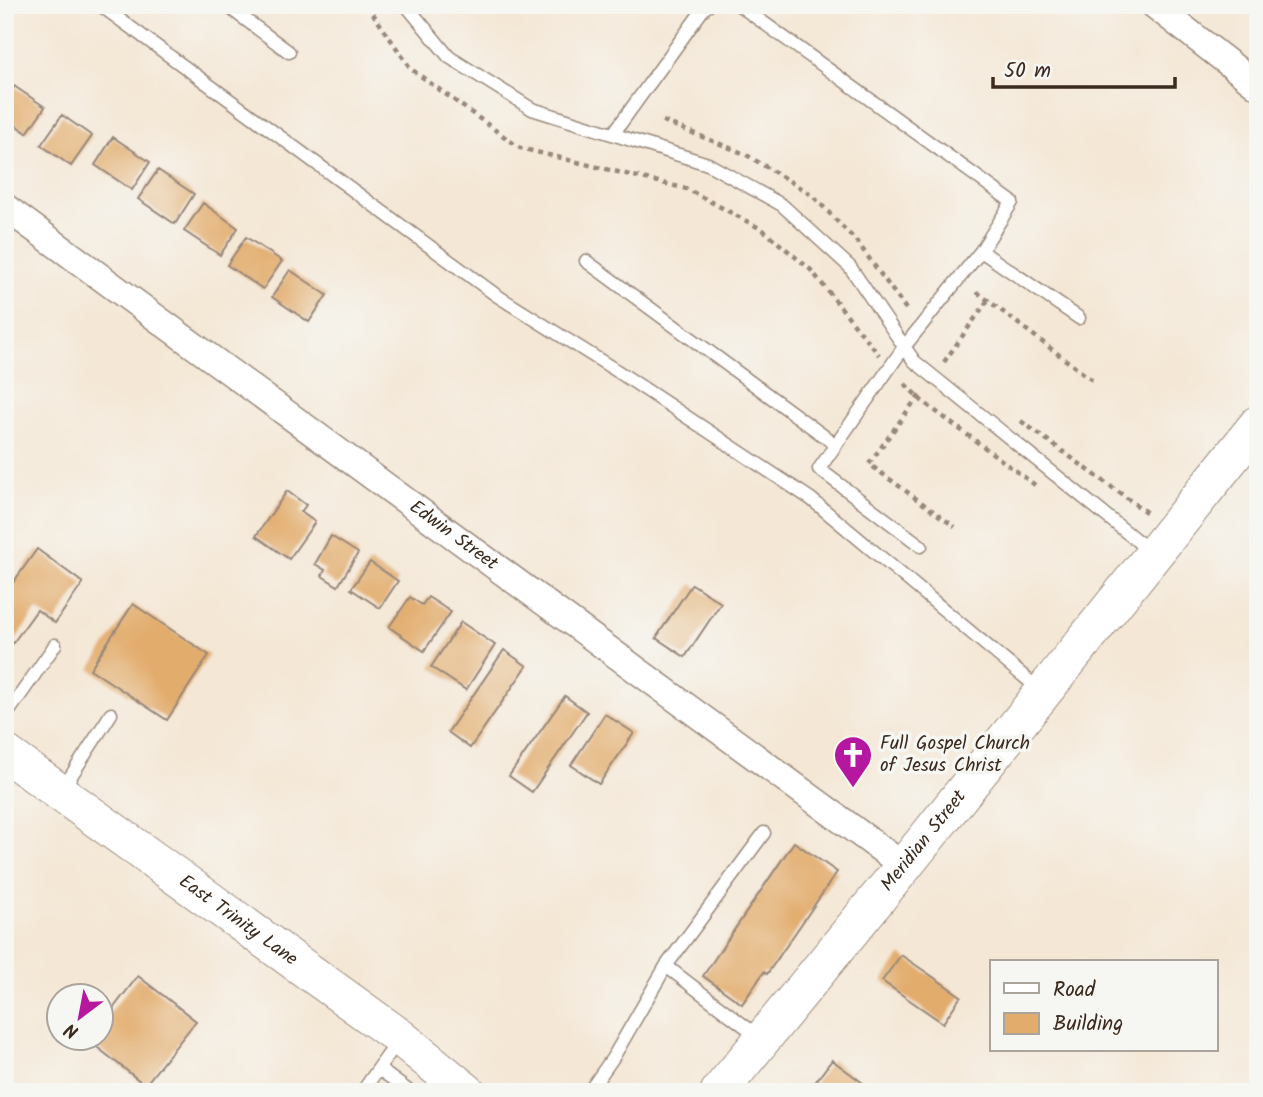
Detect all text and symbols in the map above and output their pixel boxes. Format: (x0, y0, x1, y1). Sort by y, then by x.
scale bar (993, 46, 1176, 90)
text: 50 m (1004, 55, 1051, 88)
street label: Edwin Street (403, 493, 505, 579)
place label: Full Gospel Church of Jesus Christ (880, 729, 1030, 781)
church icon: Full Gospel Church of Jesus Christ (832, 734, 874, 789)
street label: Meridian Street (874, 783, 975, 899)
street label: East Trinity Lane (172, 867, 304, 974)
legend (990, 960, 1218, 1052)
text: Road (1053, 974, 1096, 1007)
north arrow (46, 982, 116, 1052)
text: Building (1053, 1008, 1123, 1041)
text: N (59, 1014, 85, 1046)

